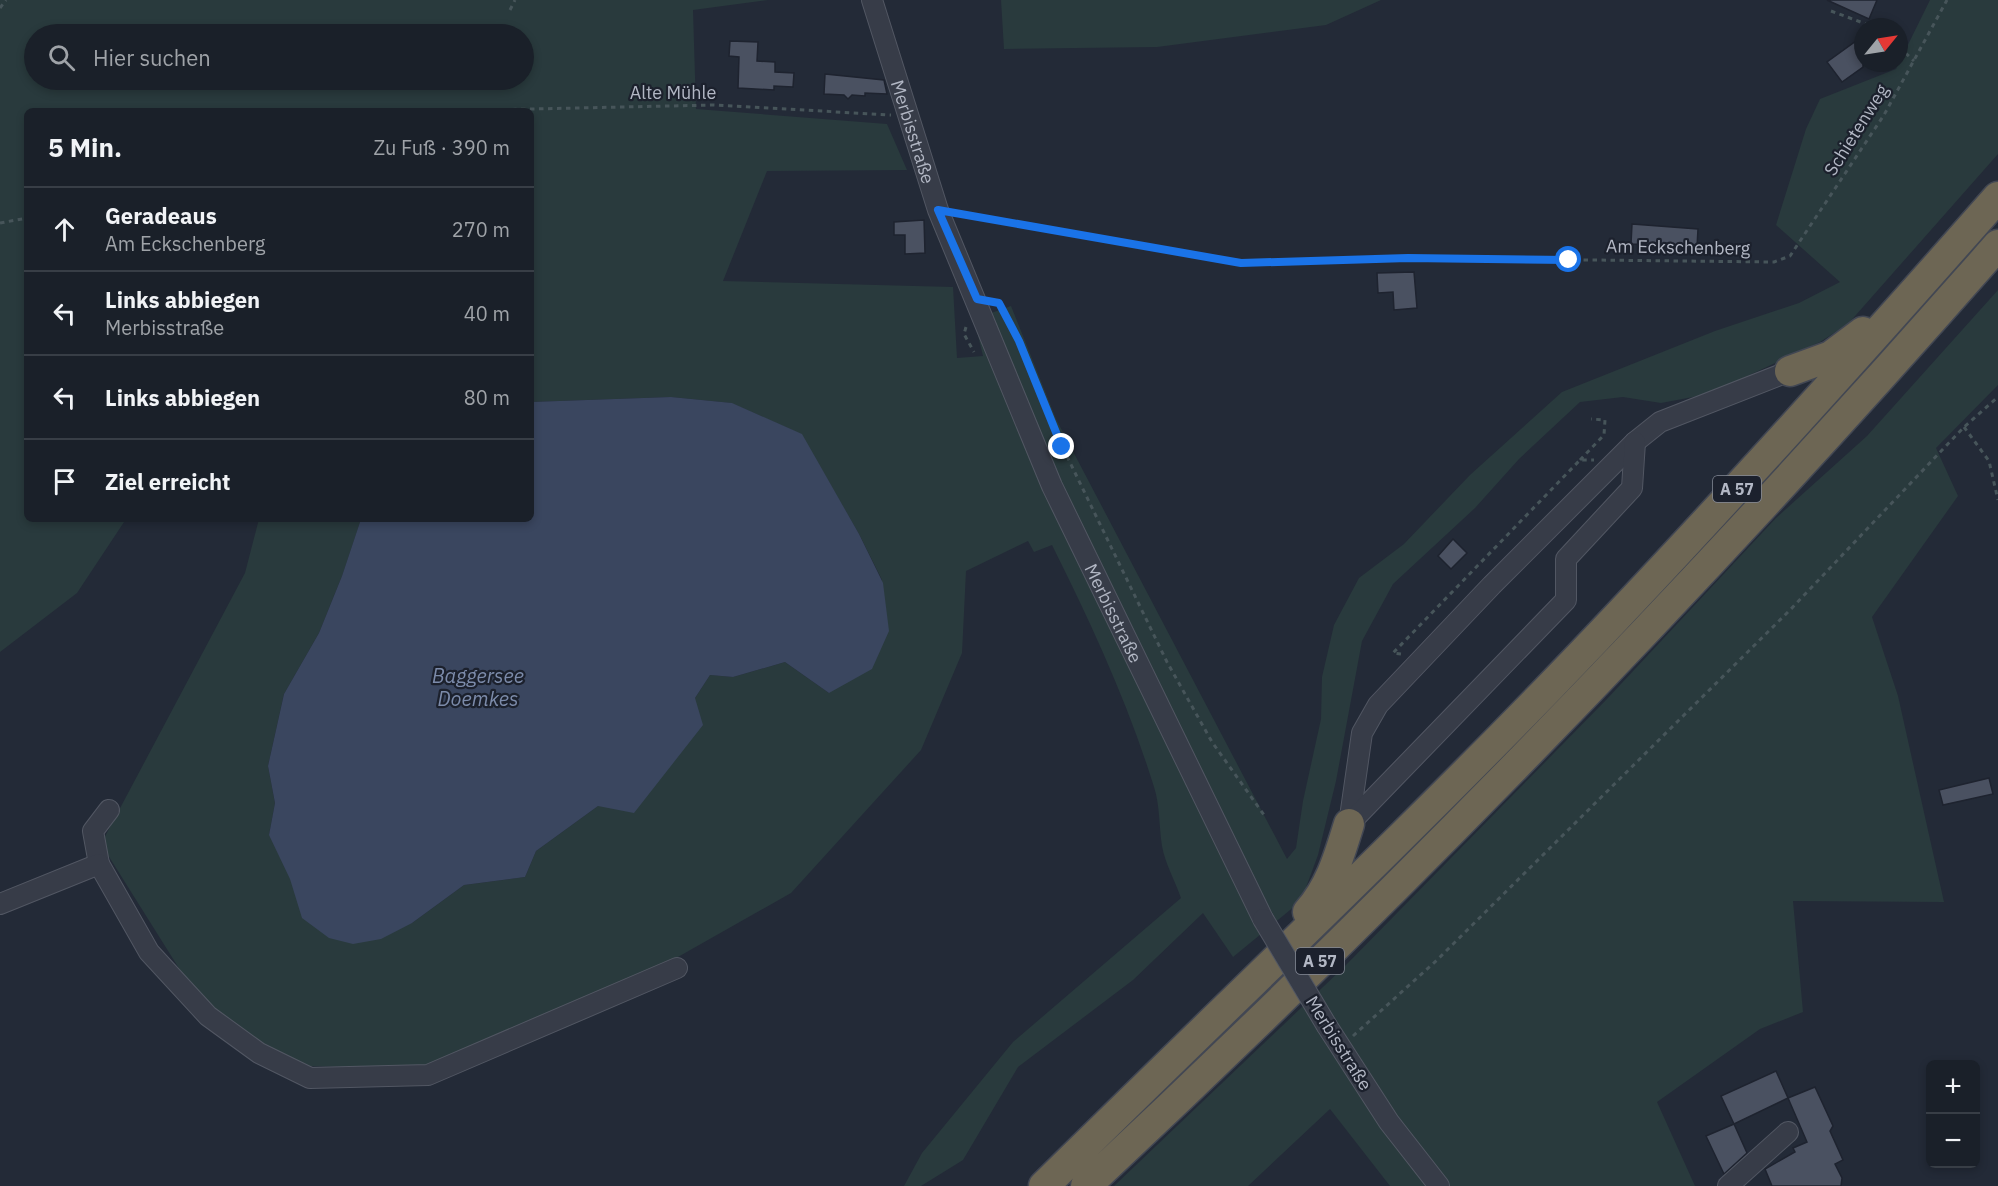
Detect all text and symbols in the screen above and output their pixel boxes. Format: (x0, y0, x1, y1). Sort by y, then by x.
north arrow (1854, 18, 1908, 72)
search box (24, 24, 534, 90)
icon: search (45, 41, 78, 74)
text: Hier suchen (93, 43, 211, 72)
street label: Merbisstraße (886, 77, 940, 186)
street label: Schietenweg (1819, 80, 1893, 180)
street label: Alte Mühle (630, 81, 716, 104)
text: 5 Min. (48, 130, 122, 164)
text: Zu Fuß · 390 m (373, 134, 510, 161)
text: Geradeaus (105, 201, 217, 230)
icon: ahead (48, 213, 81, 246)
text: 270 m (452, 216, 510, 243)
text: Am Eckschenberg (105, 230, 265, 257)
street label: Am Eckschenberg (1606, 234, 1751, 260)
route start (1555, 246, 1581, 272)
text: Links abbiegen (105, 285, 260, 314)
icon: left (48, 297, 81, 330)
text: 40 m (464, 300, 510, 327)
text: Merbisstraße (105, 314, 224, 341)
icon: left (48, 381, 81, 414)
text: Links abbiegen (105, 383, 260, 412)
text: 80 m (464, 384, 510, 411)
route end (1048, 433, 1074, 459)
icon: arrive (48, 465, 81, 498)
text: Ziel erreicht (105, 467, 230, 496)
road number: A 57 (1713, 476, 1761, 502)
street label: Merbisstraße (1080, 560, 1148, 666)
water label: Baggersee Doemkes (432, 662, 524, 712)
road number: A 57 (1296, 948, 1344, 974)
street label: Merbisstraße (1301, 991, 1377, 1095)
map controls (1926, 1060, 1980, 1168)
button: + (1926, 1060, 1980, 1114)
button: − (1926, 1114, 1980, 1168)

